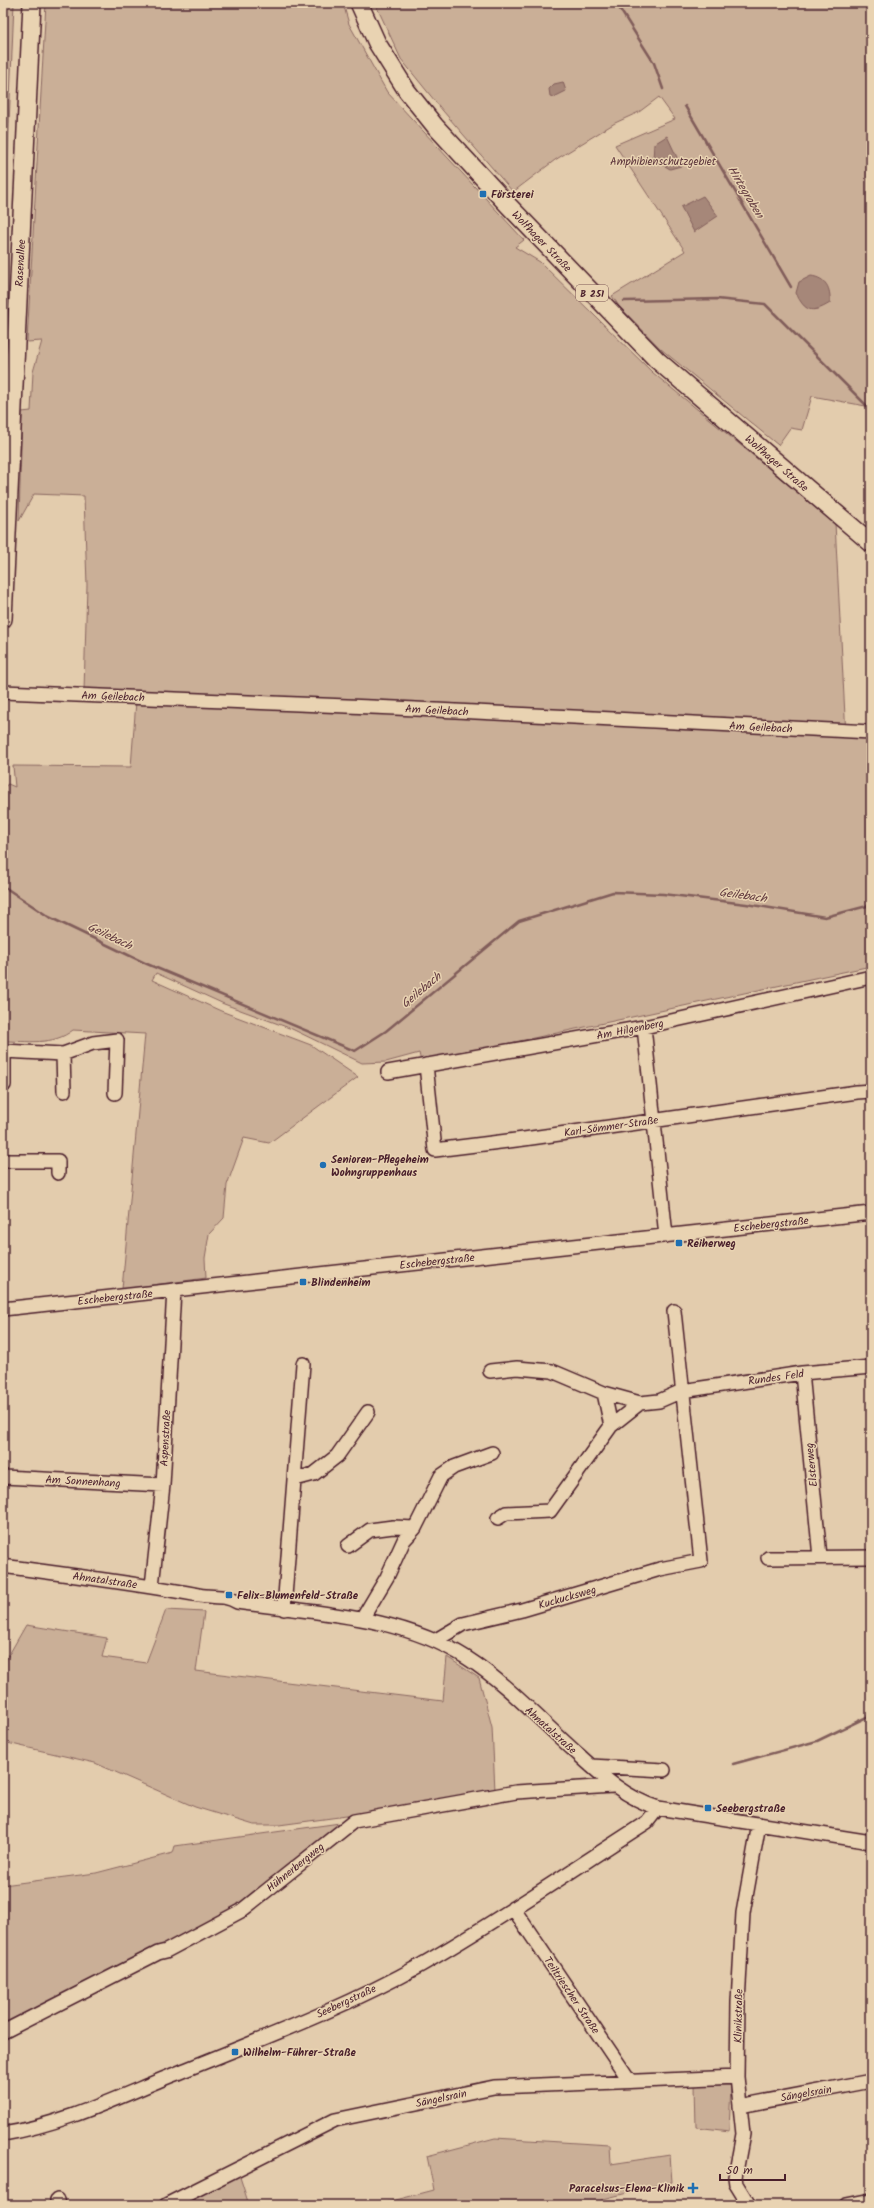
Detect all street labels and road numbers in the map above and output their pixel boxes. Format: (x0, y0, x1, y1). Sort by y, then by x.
street label: Wolfhager Straße (507, 207, 576, 277)
street label: Rasenallee (11, 239, 31, 287)
road number: B 251 (576, 285, 608, 301)
street label: Wolfhager Straße (740, 431, 812, 497)
street label: Am Geilebach (81, 687, 145, 707)
street label: Am Geilebach (405, 700, 469, 722)
street label: Am Geilebach (729, 717, 793, 739)
street label: Am Hilgenberg (595, 1015, 665, 1045)
street label: Karl-Sömmer-Straße (563, 1111, 660, 1143)
street label: Eschebergstraße (733, 1212, 810, 1238)
street label: Eschebergstraße (399, 1249, 476, 1275)
street label: Eschebergstraße (77, 1285, 154, 1311)
street label: Rundes Feld (747, 1365, 806, 1391)
street label: Aspenstraße (156, 1409, 176, 1467)
street label: Elsterweg (801, 1442, 823, 1488)
street label: Am Sonnenhang (45, 1471, 121, 1493)
street label: Ahnatalstraße (71, 1568, 138, 1594)
street label: Kuckucksweg (536, 1581, 598, 1615)
street label: Ahnatalstraße (520, 1702, 580, 1759)
street label: Hühnerbergweg (263, 1839, 329, 1897)
street label: Teiltriescher Straße (538, 1953, 604, 2038)
street label: Seebergstraße (313, 1980, 379, 2024)
street label: Klinikstraße (730, 1989, 748, 2043)
street label: Sängelsrain (779, 2081, 833, 2107)
street label: Sängelsrain (414, 2085, 469, 2113)

